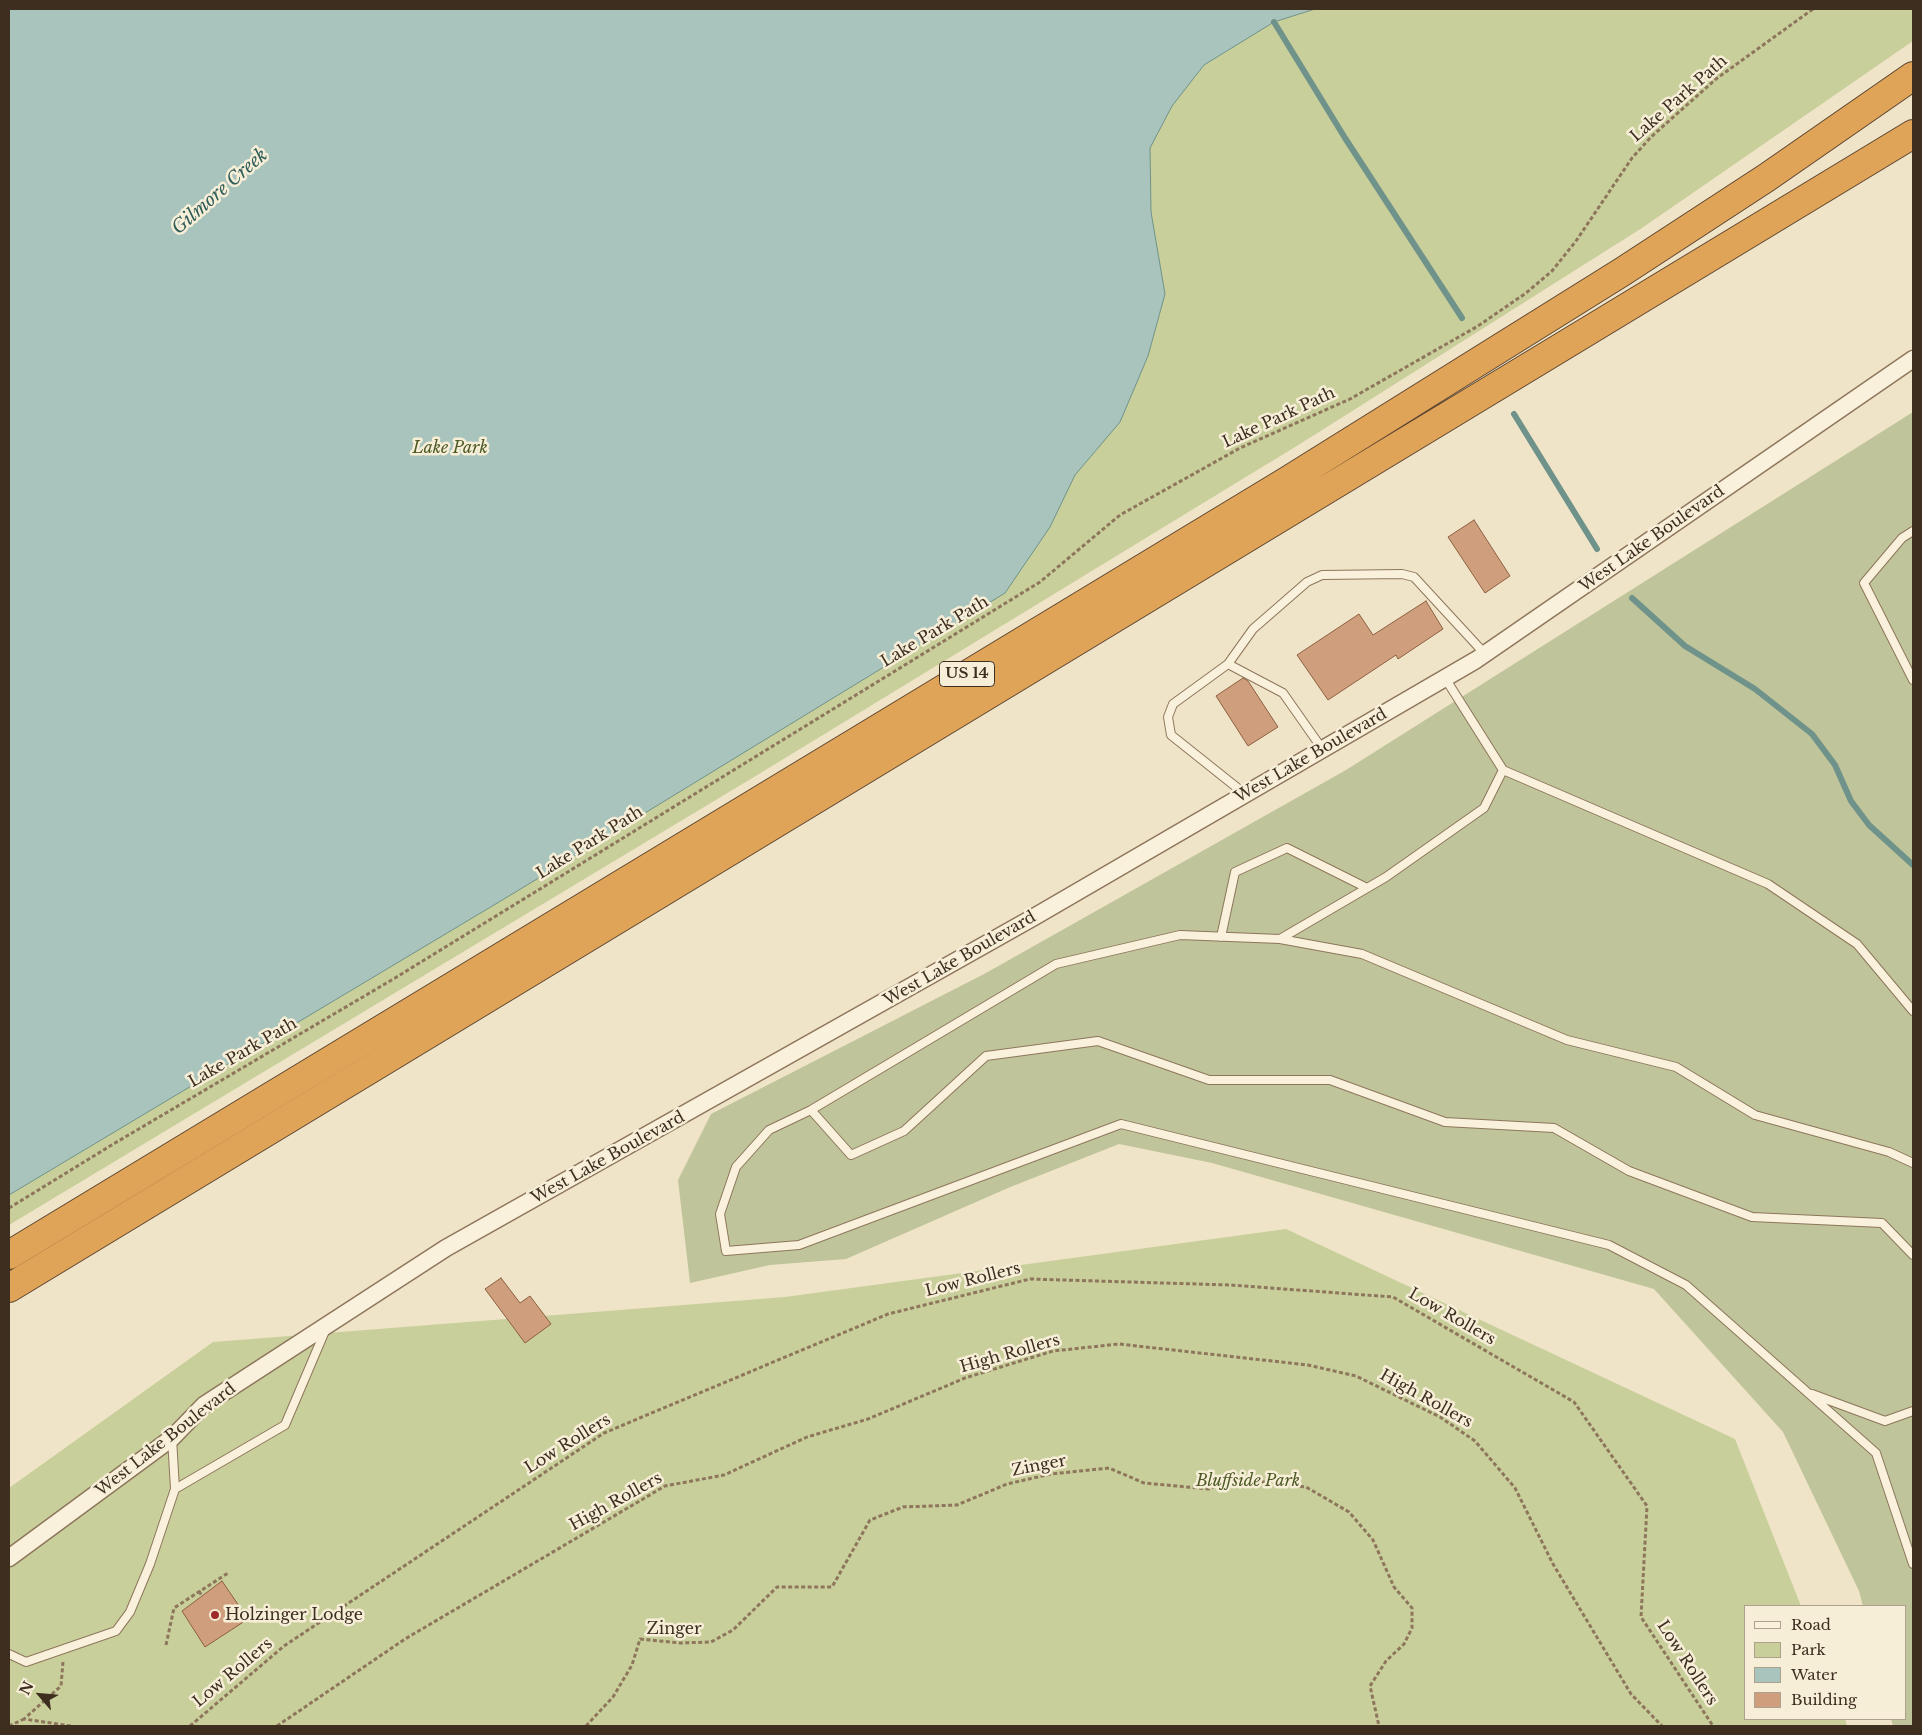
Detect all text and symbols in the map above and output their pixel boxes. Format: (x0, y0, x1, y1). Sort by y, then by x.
street label: Lake Park Path (1627, 52, 1731, 146)
water label: Gilmore Creek (168, 145, 272, 239)
street label: Lake Park Path (1220, 384, 1338, 452)
park label: Lake Park (412, 438, 488, 458)
street label: West Lake Boulevard (1576, 482, 1728, 596)
street label: Lake Park Path (878, 592, 992, 672)
road number: US 14 (940, 662, 994, 686)
street label: West Lake Boulevard (1231, 705, 1391, 807)
street label: Lake Park Path (533, 803, 647, 883)
street label: West Lake Boulevard (880, 908, 1040, 1010)
street label: Lake Park Path (185, 1014, 301, 1092)
street label: West Lake Boulevard (528, 1108, 688, 1208)
street label: Low Rollers (923, 1259, 1023, 1301)
street label: Low Rollers (1405, 1284, 1499, 1350)
street label: High Rollers (958, 1331, 1062, 1377)
street label: High Rollers (1376, 1366, 1476, 1432)
street label: West Lake Boulevard (92, 1379, 240, 1501)
street label: Low Rollers (522, 1410, 614, 1478)
street label: Zinger (1010, 1451, 1068, 1481)
street label: High Rollers (566, 1469, 666, 1535)
park label: Bluffside Park (1196, 1471, 1300, 1491)
place label: Holzinger Lodge (225, 1605, 363, 1625)
legend (1744, 1605, 1907, 1720)
marker: Holzinger Lodge (209, 1609, 221, 1621)
text: Road (1791, 1615, 1831, 1634)
street label: Low Rollers (1652, 1617, 1722, 1709)
street label: Zinger (646, 1619, 702, 1639)
street label: Low Rollers (190, 1634, 276, 1712)
text: Park (1791, 1640, 1826, 1659)
text: Water (1791, 1665, 1837, 1684)
north arrow (15, 1670, 65, 1720)
text: N (16, 1678, 38, 1698)
text: Building (1791, 1690, 1857, 1709)

